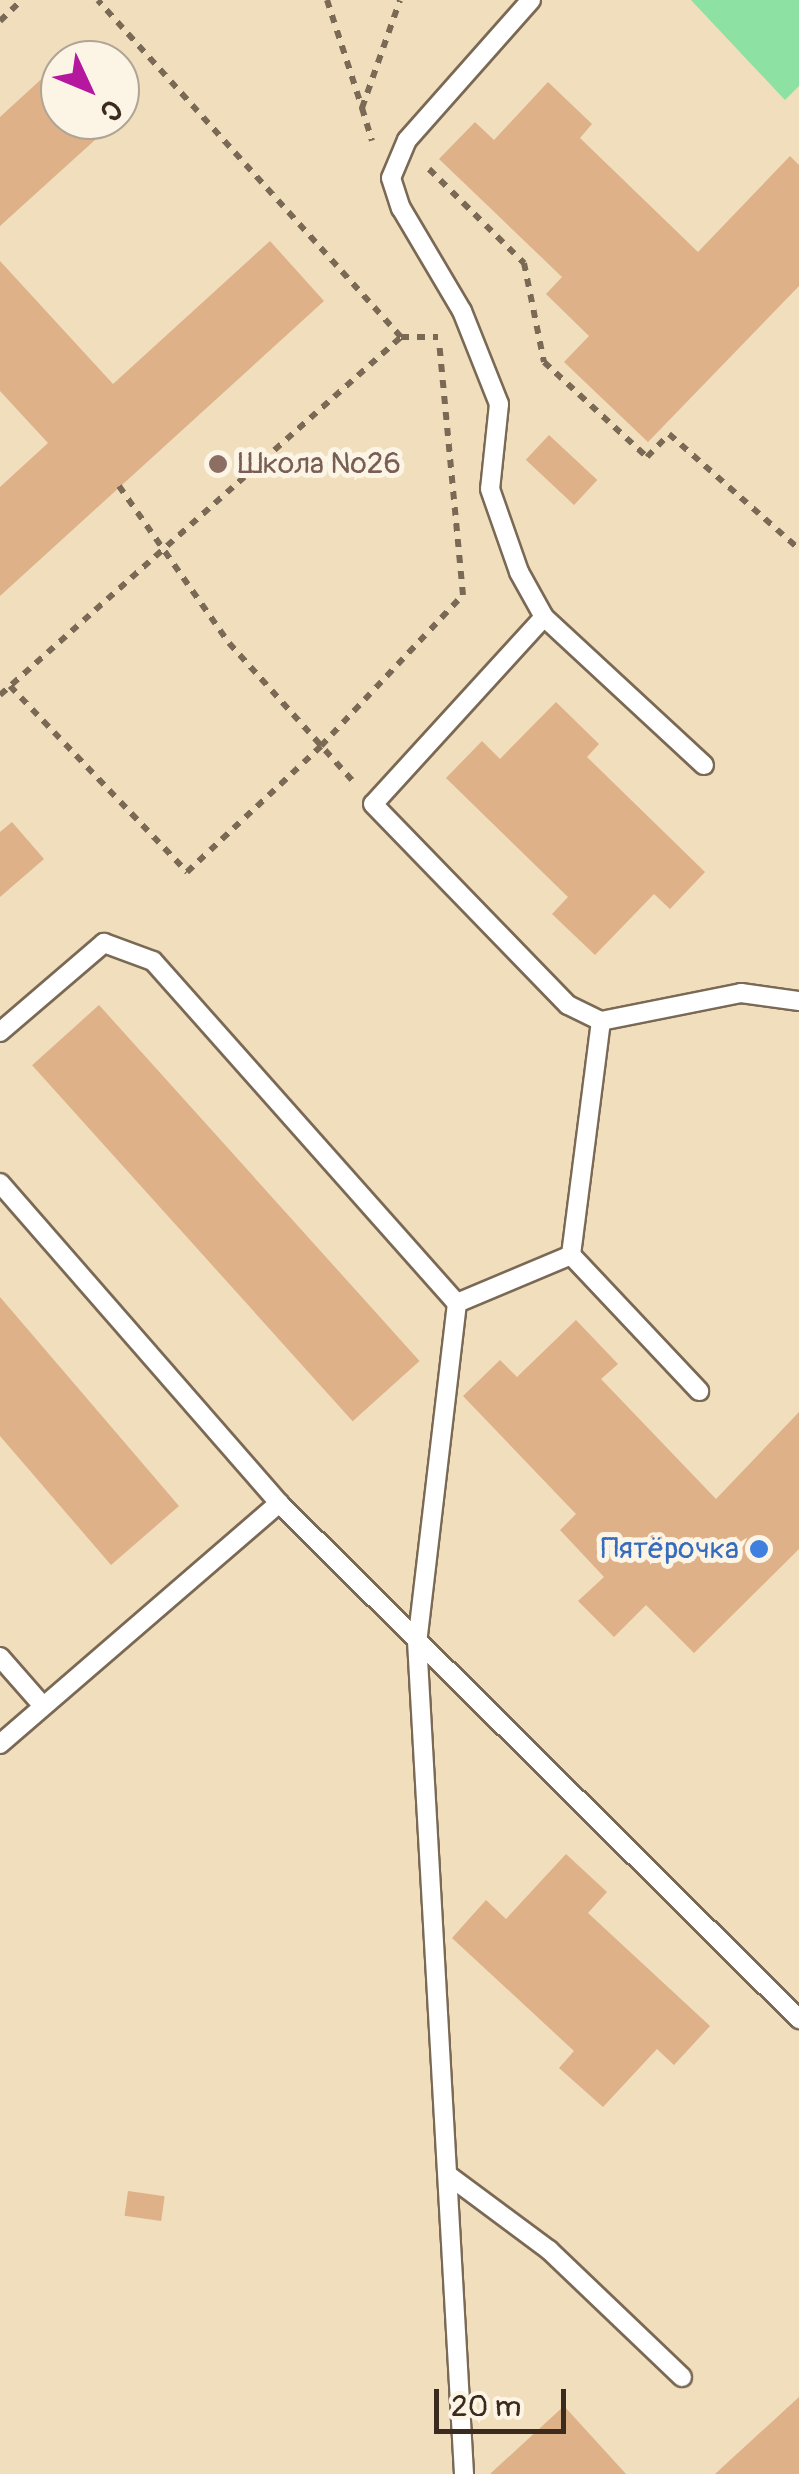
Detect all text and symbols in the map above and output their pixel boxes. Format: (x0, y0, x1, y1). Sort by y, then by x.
north arrow (40, 40, 140, 140)
text: С (92, 91, 129, 128)
place label: Школа №26 (238, 446, 401, 482)
marker: Школа №26 (207, 453, 229, 475)
place label: Пятёрочка (601, 1531, 739, 1567)
marker: Пятёрочка (748, 1538, 770, 1560)
scale bar (439, 2369, 572, 2431)
text: 20 m (451, 2388, 521, 2425)

